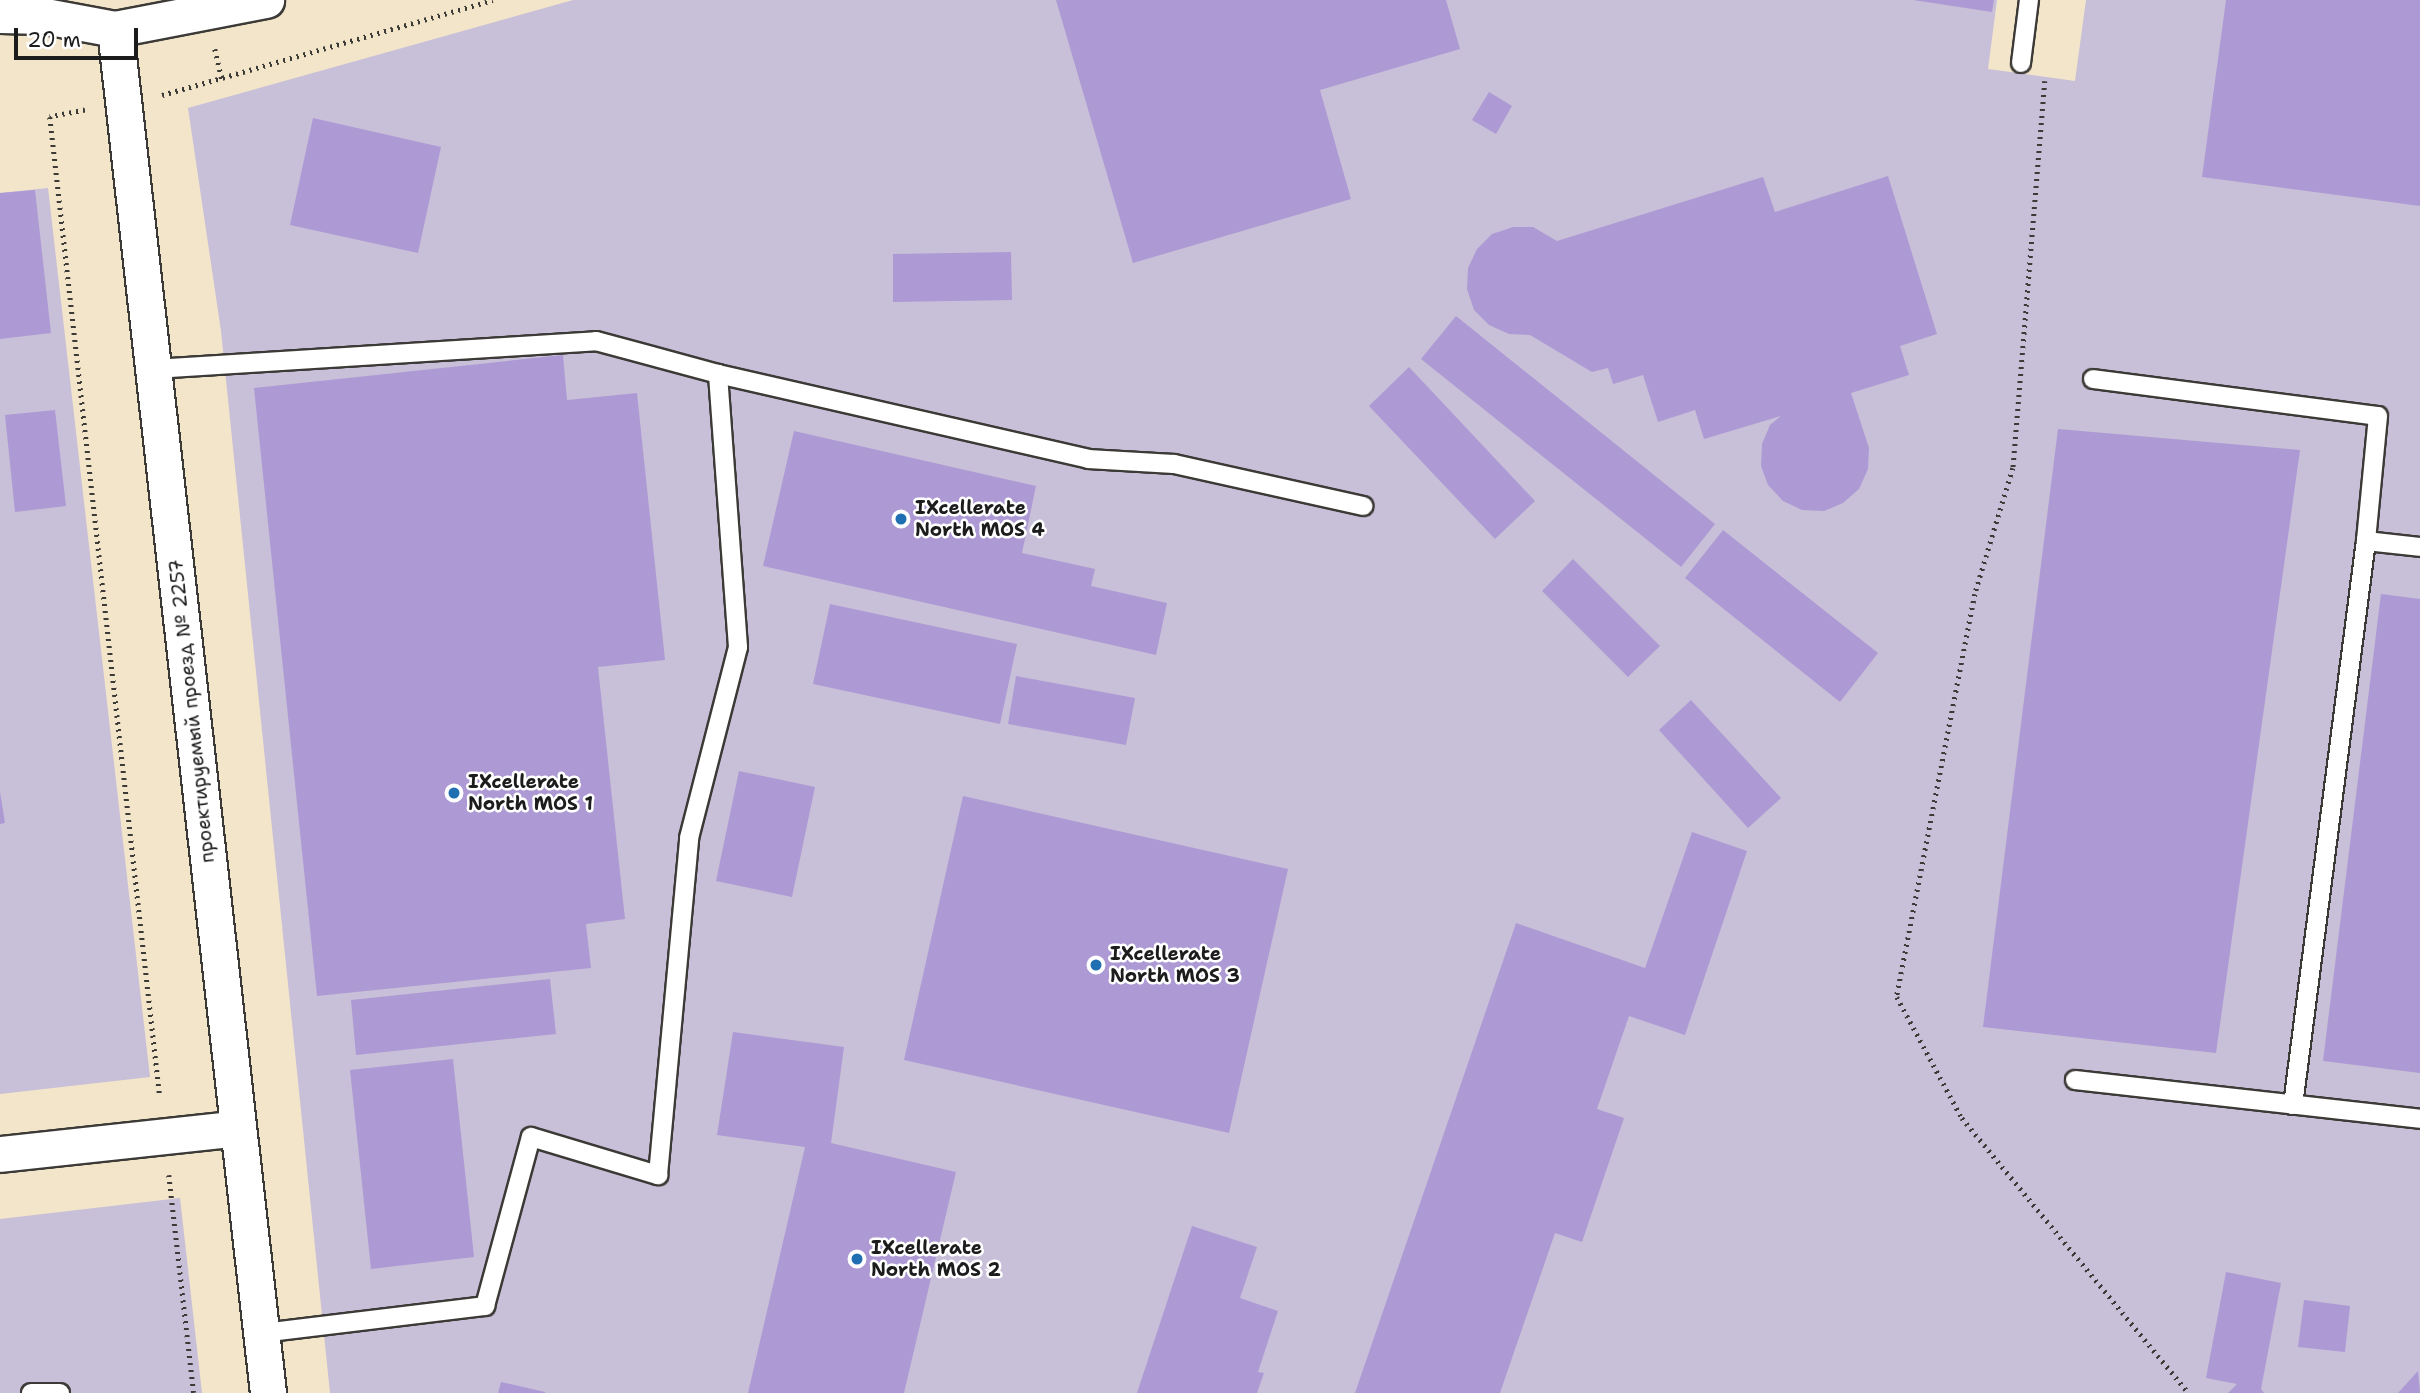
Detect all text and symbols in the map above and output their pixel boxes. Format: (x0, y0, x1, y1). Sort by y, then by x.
scale bar (18, 14, 142, 58)
text: 20 m (27, 26, 81, 54)
place label: IXcellerate North MOS 4 (915, 497, 1045, 541)
marker: IXcellerate North MOS 4 (893, 511, 909, 527)
street label: проектируемый проезд № 2257 (165, 558, 219, 864)
place label: IXcellerate North MOS 1 (468, 771, 593, 815)
marker: IXcellerate North MOS 1 (446, 785, 462, 801)
place label: IXcellerate North MOS 3 (1110, 943, 1240, 987)
marker: IXcellerate North MOS 3 (1088, 957, 1104, 973)
place label: IXcellerate North MOS 2 (871, 1237, 1001, 1281)
marker: IXcellerate North MOS 2 (849, 1251, 865, 1267)

